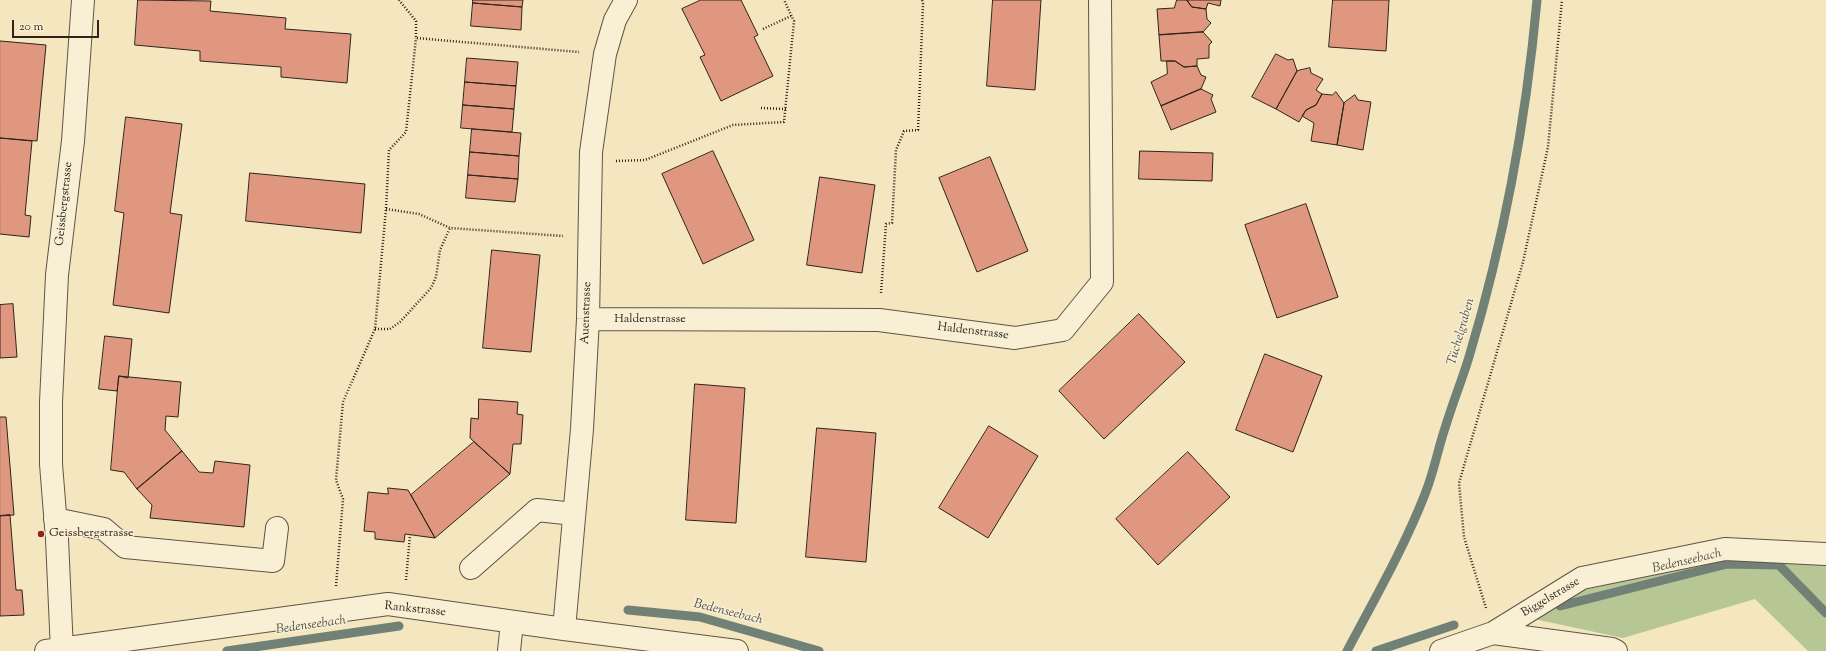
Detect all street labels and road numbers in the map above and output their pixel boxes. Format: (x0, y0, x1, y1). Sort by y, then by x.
street label: Geissbergstrasse (53, 161, 77, 247)
street label: Auenstrasse (579, 281, 595, 345)
street label: Haldenstrasse (614, 313, 686, 327)
street label: Haldenstrasse (937, 320, 1009, 344)
street label: Biggelstrasse (1519, 575, 1583, 621)
street label: Rankstrasse (384, 600, 446, 620)

